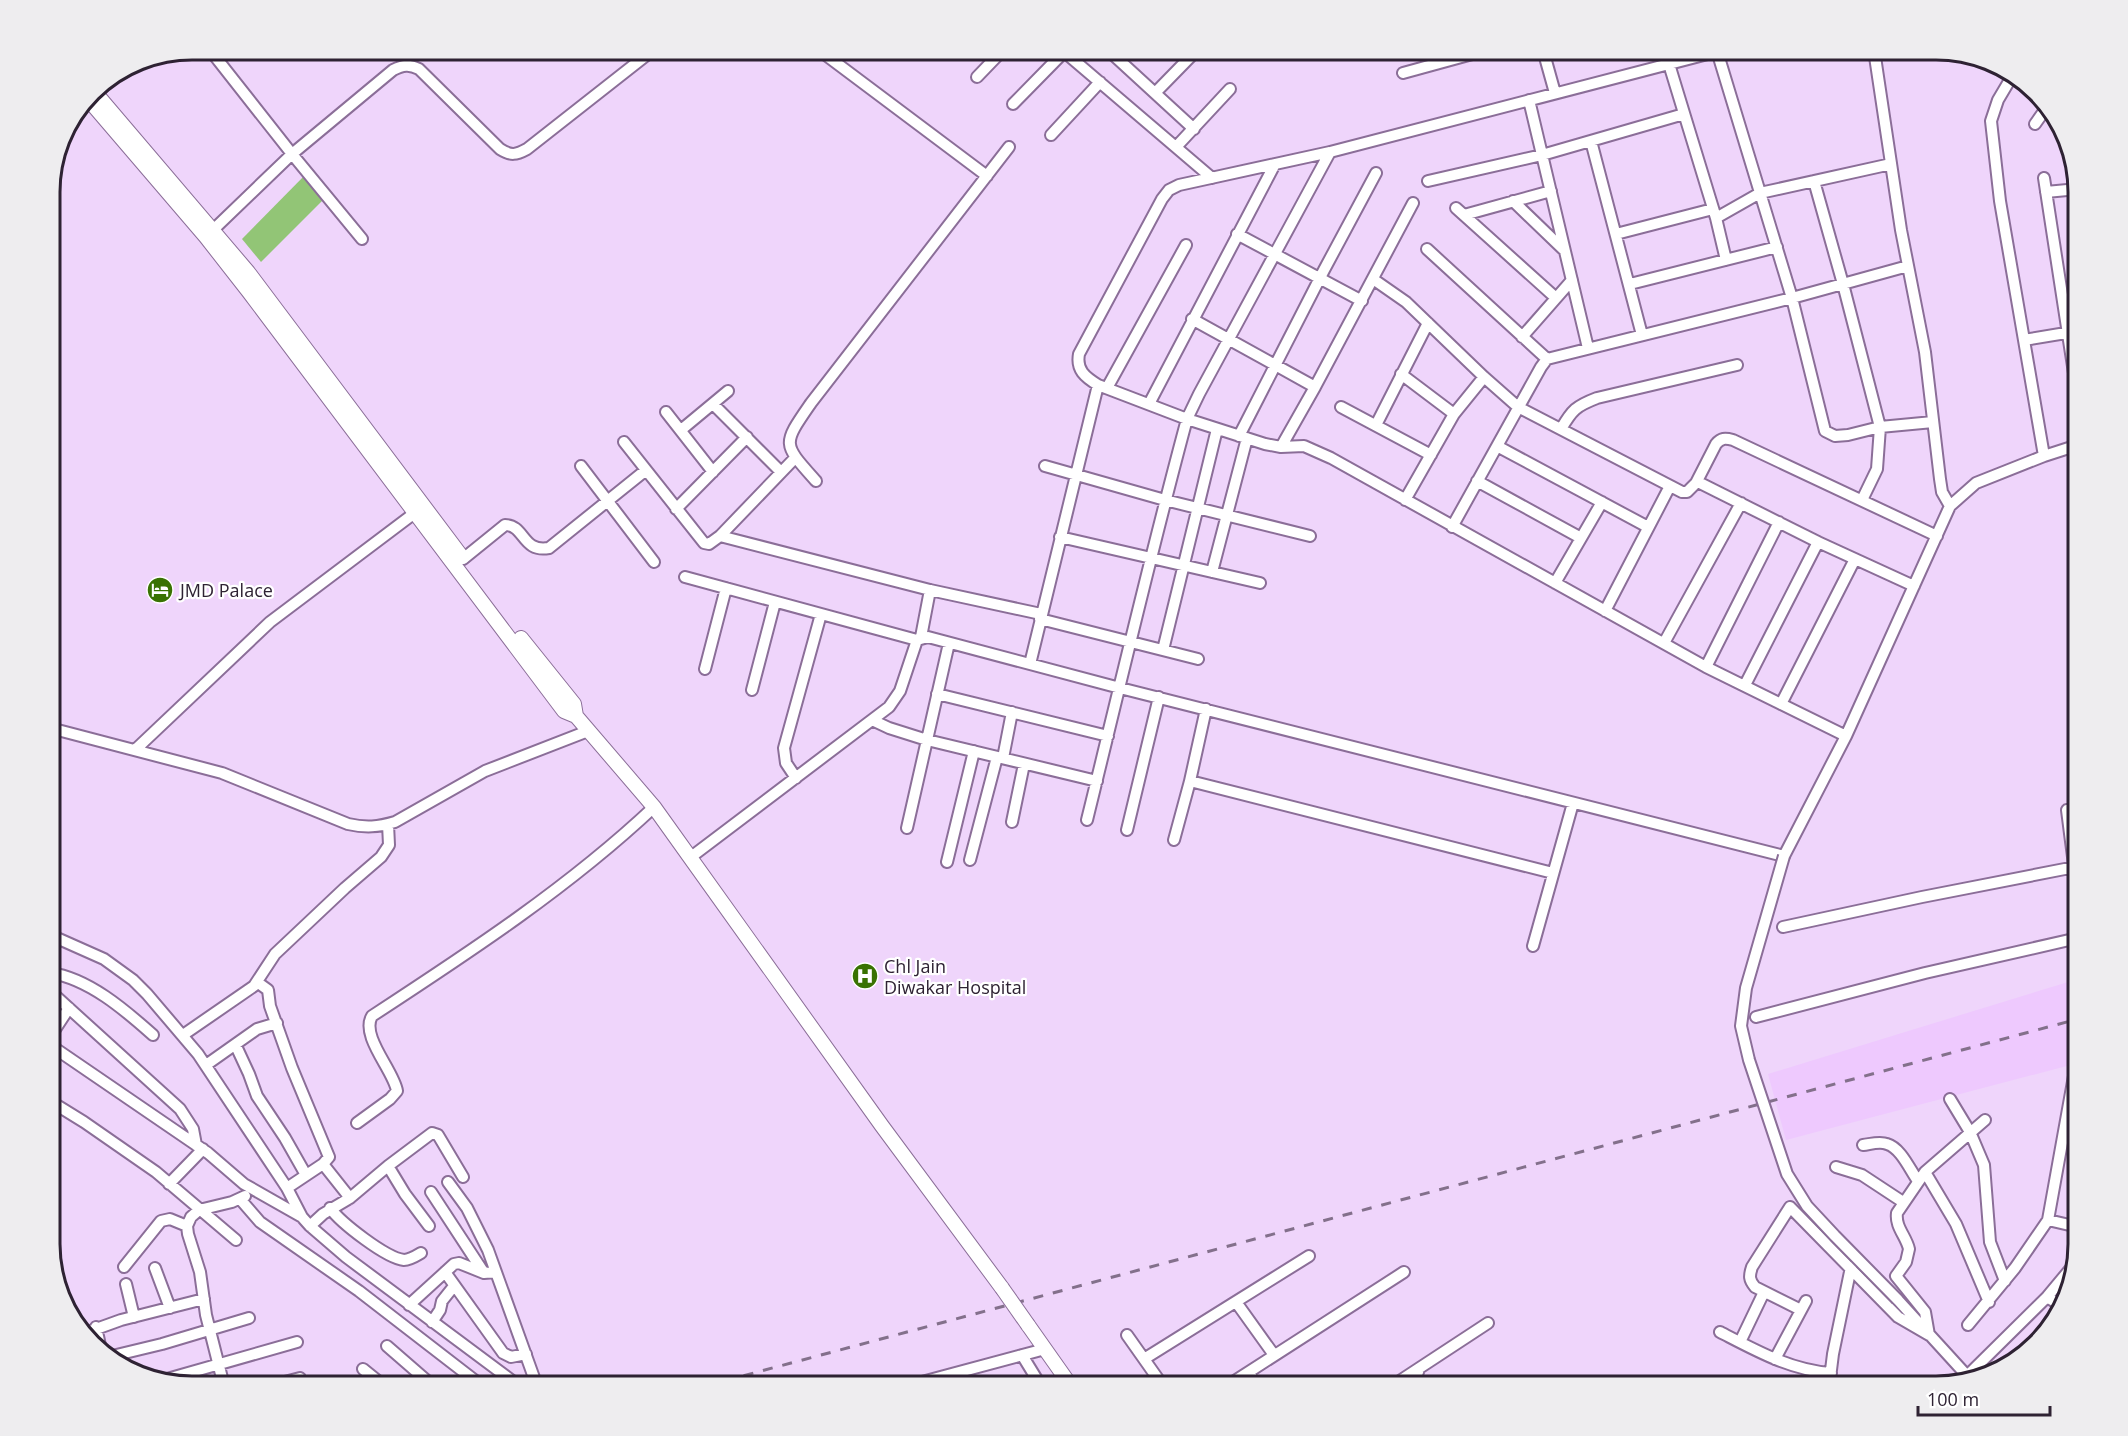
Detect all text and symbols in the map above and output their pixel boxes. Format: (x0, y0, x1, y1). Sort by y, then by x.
hotel icon: JMD Palace (145, 575, 175, 605)
place label: JMD Palace (178, 578, 273, 602)
place label: Chl Jain Diwakar Hospital (884, 954, 1026, 999)
hospital icon: Chl Jain Diwakar Hospital (850, 961, 880, 991)
scale bar (1918, 1379, 2050, 1417)
text: 100 m (1927, 1387, 1979, 1411)

